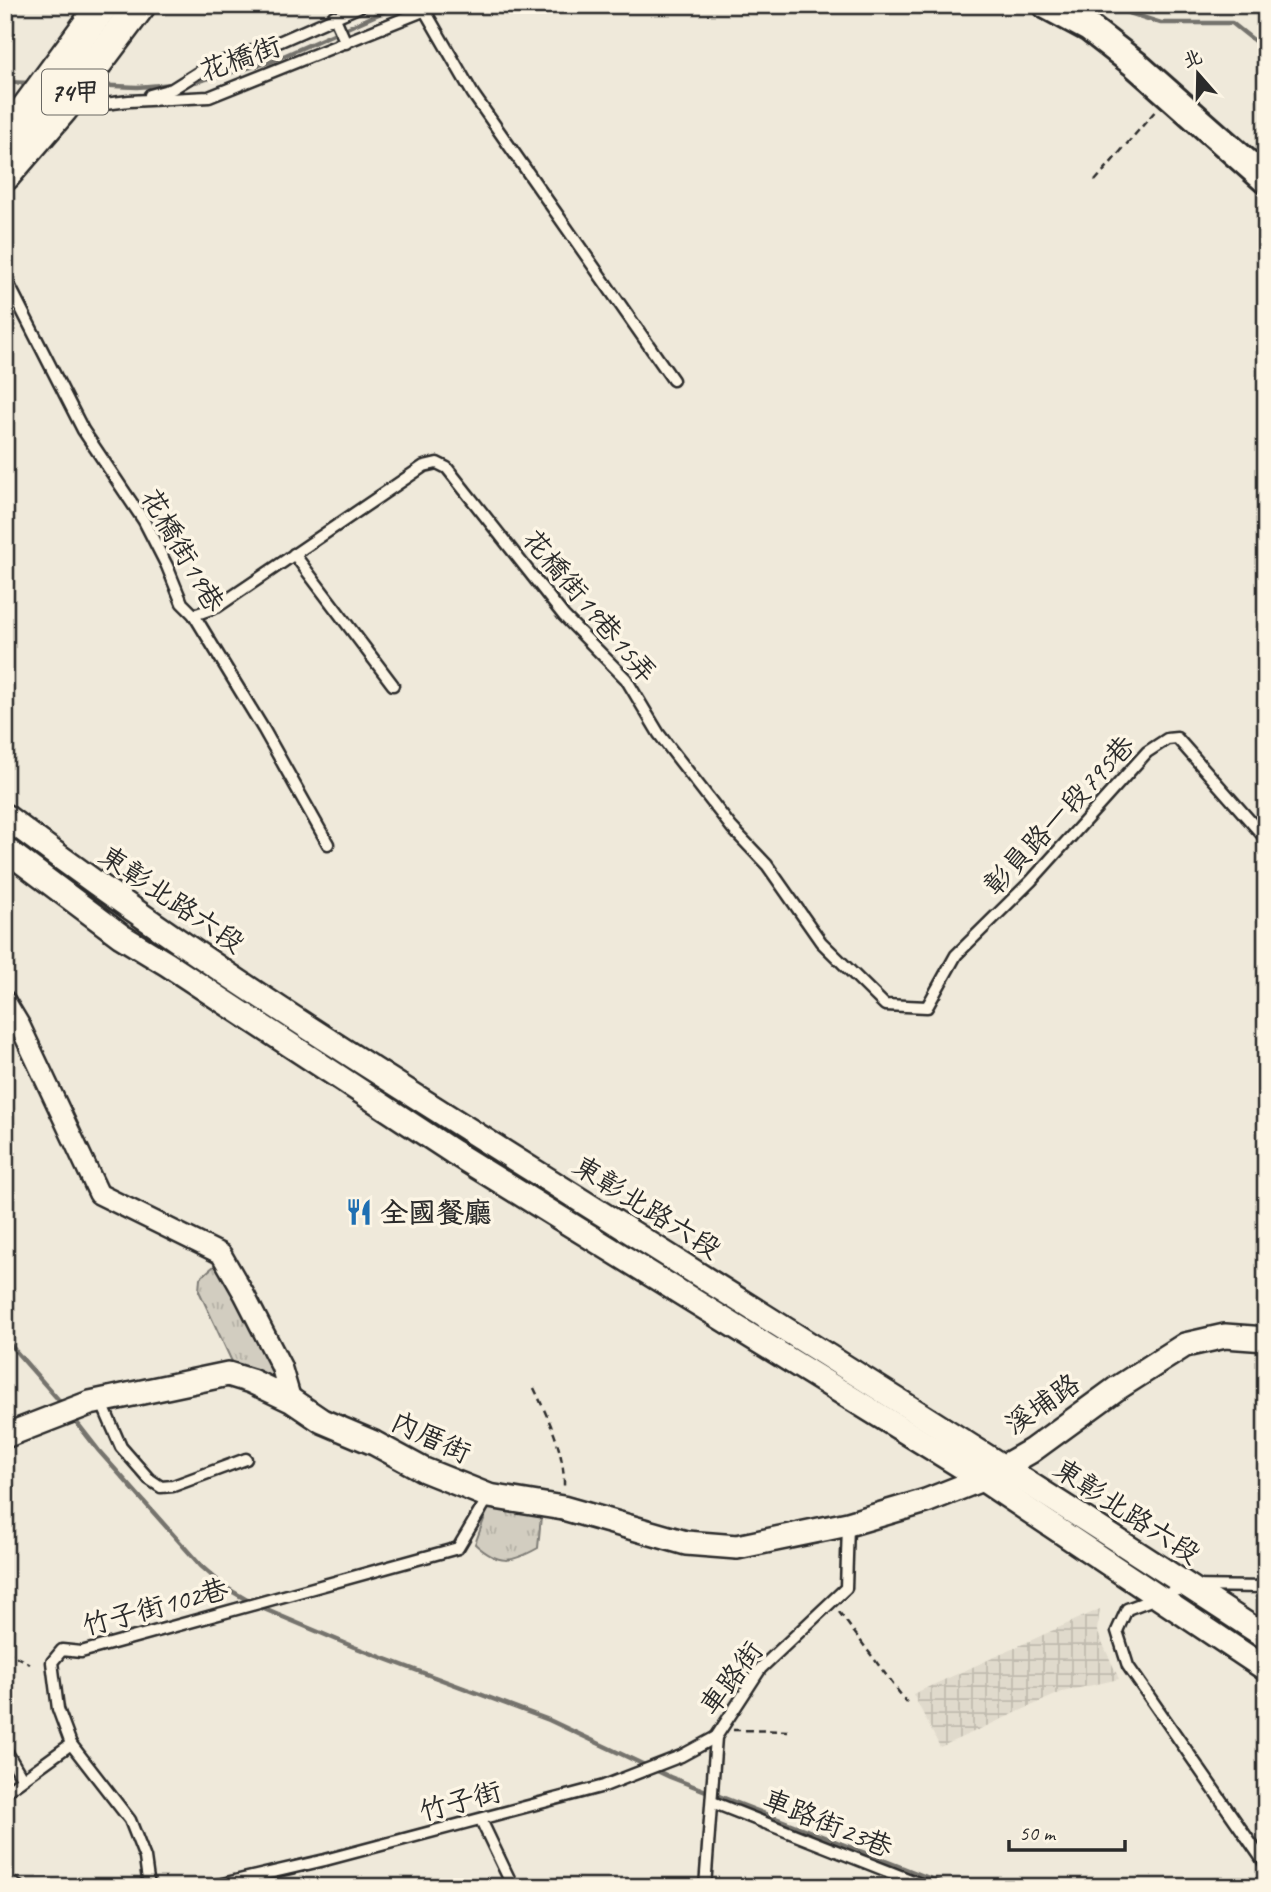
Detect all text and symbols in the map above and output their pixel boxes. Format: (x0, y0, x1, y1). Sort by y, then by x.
street label: 花橋街 (195, 28, 285, 88)
north arrow (1162, 38, 1232, 108)
text: 北 (1179, 44, 1206, 73)
road number: 74甲 (42, 69, 108, 114)
street label: 花橋街19巷 (134, 482, 233, 619)
street label: 花橋街19巷15弄 (515, 522, 665, 690)
street label: 彰員路一段795巷 (976, 727, 1143, 902)
street label: 東彰北路六段 (93, 838, 251, 960)
street label: 東彰北路六段 (566, 1148, 728, 1266)
place label: 全國餐廳 (380, 1195, 492, 1230)
restaurant icon: 全國餐廳 (344, 1197, 374, 1227)
street label: 溪埔路 (998, 1366, 1086, 1442)
street label: 內厝街 (386, 1403, 476, 1471)
street label: 東彰北路六段 (1047, 1451, 1207, 1571)
street label: 竹子街102巷 (78, 1570, 233, 1643)
street label: 車路街 (692, 1634, 770, 1722)
street label: 竹子街 (415, 1773, 505, 1829)
street label: 車路街23巷 (758, 1781, 899, 1865)
scale bar (1009, 1808, 1124, 1852)
text: 50 m (1019, 1820, 1057, 1846)

